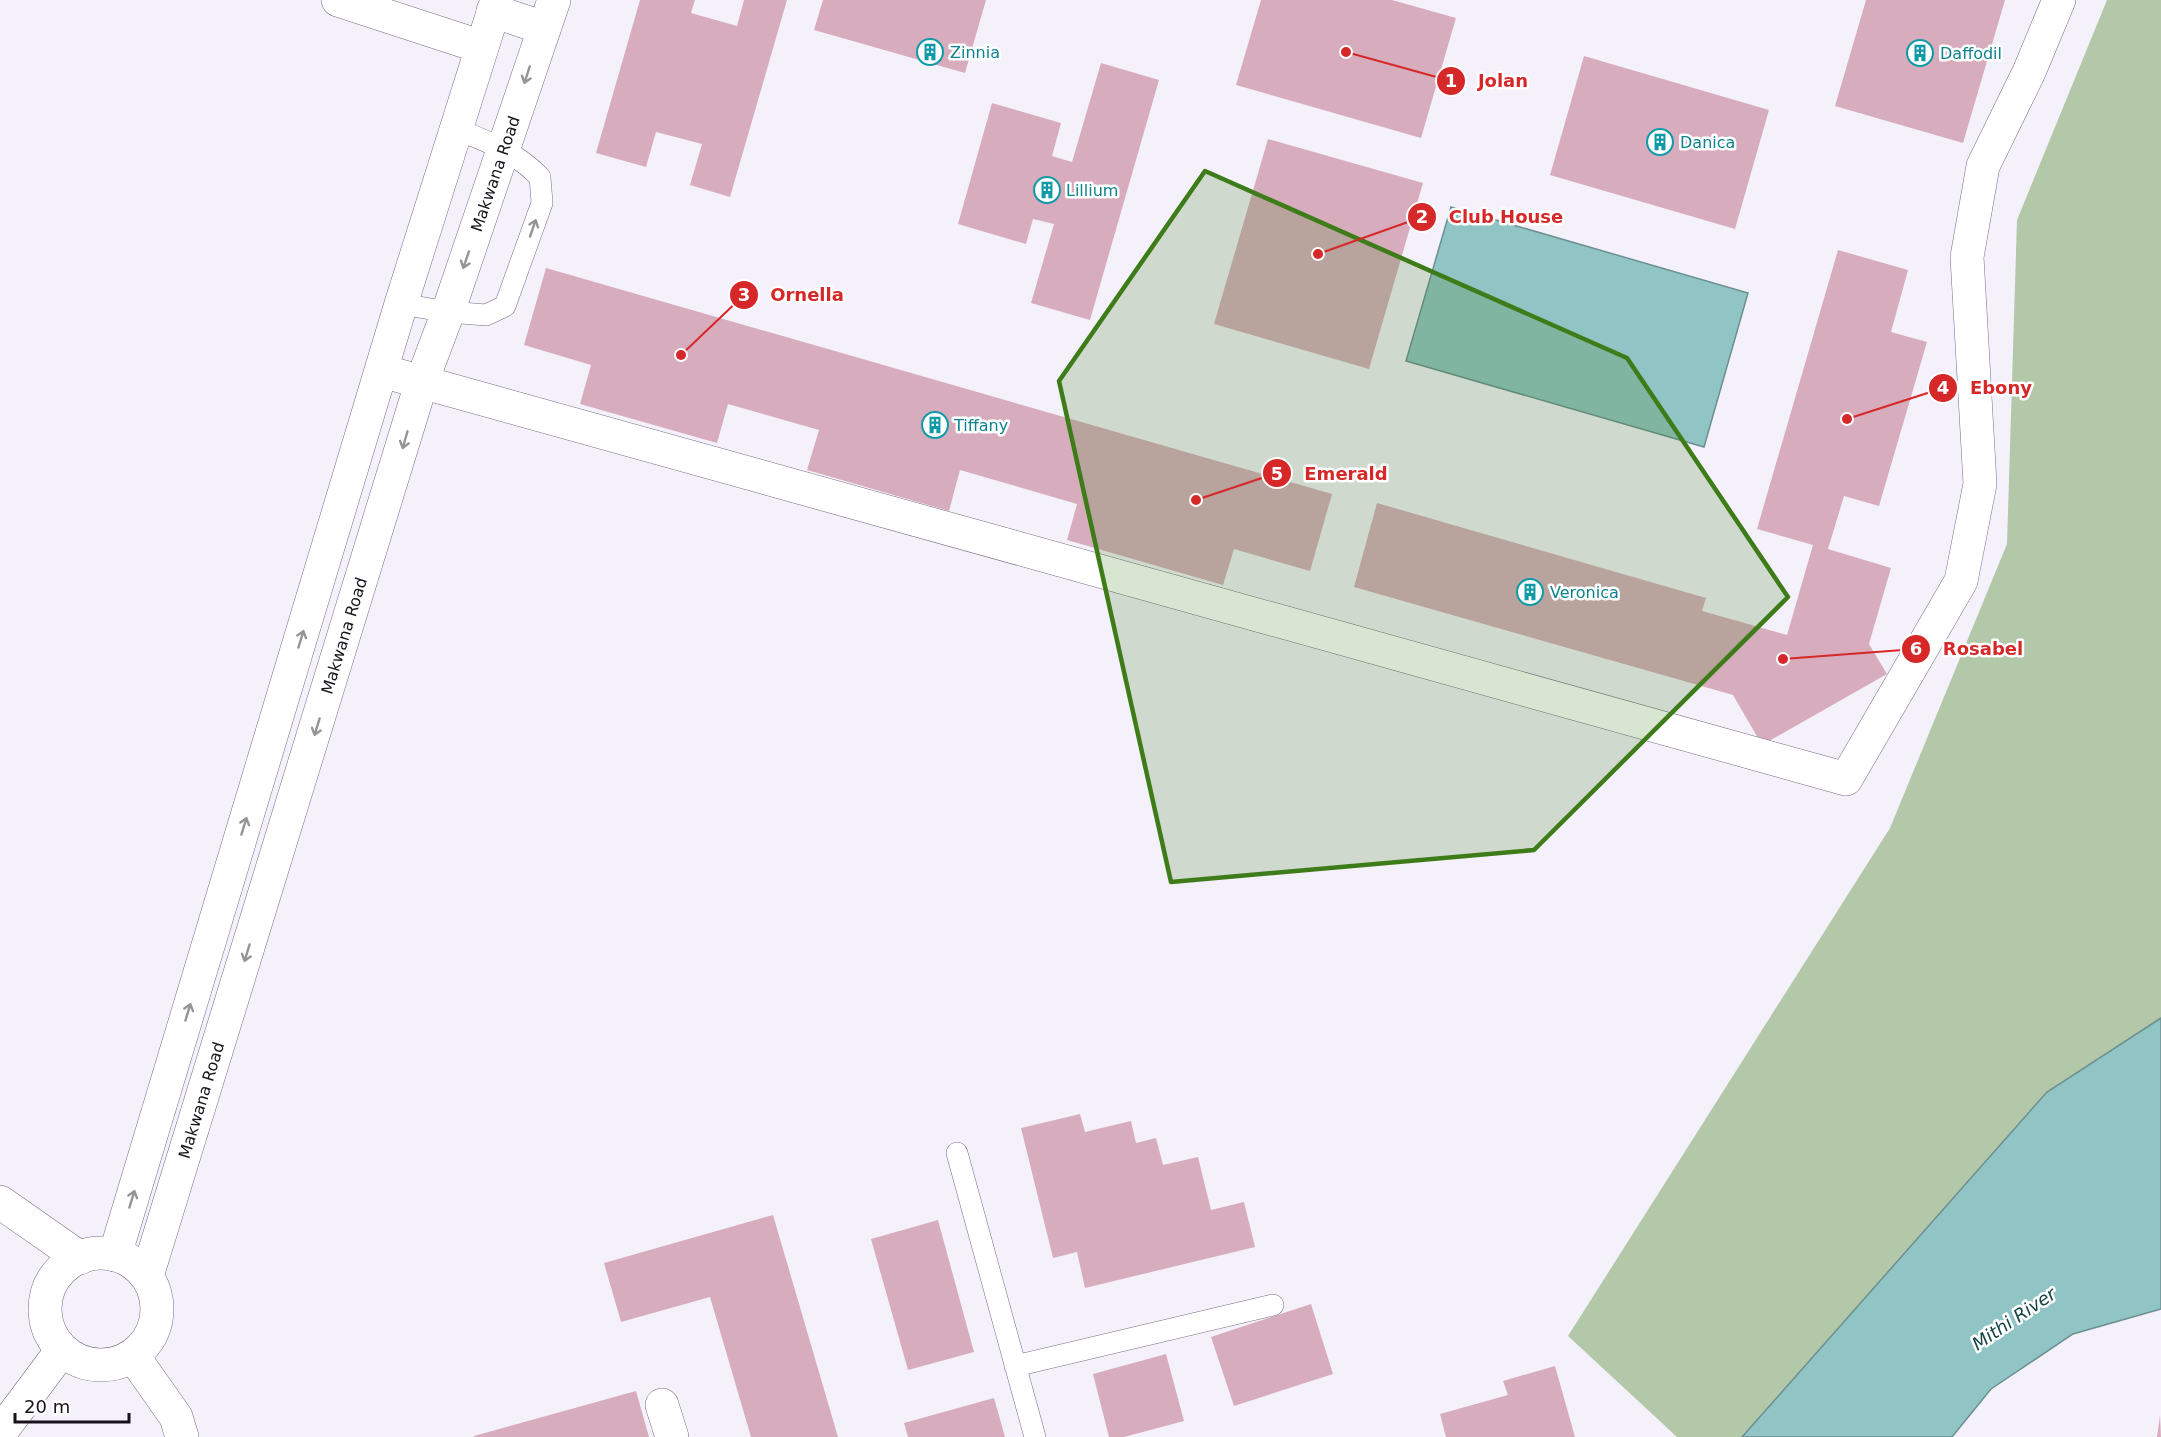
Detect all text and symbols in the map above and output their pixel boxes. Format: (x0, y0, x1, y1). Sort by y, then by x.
building icon: Zinnia (915, 37, 945, 67)
building icon: Daffodil (1905, 38, 1935, 68)
place label: Zinnia (950, 43, 1000, 62)
place label: Daffodil (1940, 44, 2002, 63)
callout: Jolan (1436, 63, 1540, 99)
one-way arrow (521, 65, 532, 84)
text: 1 (1445, 70, 1457, 91)
text: Jolan (1476, 70, 1528, 91)
street label: Makwana Road (467, 114, 524, 234)
building icon: Danica (1645, 127, 1675, 157)
place label: Danica (1680, 133, 1735, 152)
building icon: Lillium (1032, 175, 1062, 205)
place label: Lillium (1066, 181, 1118, 200)
callout: Club House (1407, 199, 1575, 235)
text: 2 (1416, 206, 1428, 227)
text: Club House (1449, 206, 1563, 227)
one-way arrow (529, 219, 540, 237)
one-way arrow (459, 250, 470, 269)
callout: Ornella (729, 277, 856, 313)
text: 3 (738, 284, 750, 305)
text: Ornella (770, 284, 844, 305)
callout: Ebony (1928, 370, 2044, 406)
text: 4 (1937, 377, 1949, 398)
text: Ebony (1970, 377, 2032, 398)
building icon: Tiffany (920, 410, 950, 440)
place label: Tiffany (953, 416, 1008, 435)
one-way arrow (399, 430, 410, 449)
callout: Emerald (1262, 455, 1399, 491)
text: 5 (1271, 463, 1283, 484)
text: Emerald (1304, 463, 1388, 484)
street label: Makwana Road (317, 575, 371, 696)
building icon: Veronica (1515, 577, 1545, 607)
place label: Veronica (1550, 583, 1619, 602)
one-way arrow (296, 630, 307, 649)
callout: Rosabel (1901, 631, 2035, 667)
text: 6 (1910, 638, 1922, 659)
text: Rosabel (1943, 638, 2023, 659)
one-way arrow (311, 717, 322, 736)
one-way arrow (240, 817, 251, 836)
one-way arrow (241, 943, 252, 962)
one-way arrow (183, 1003, 194, 1022)
street label: Makwana Road (175, 1040, 228, 1161)
one-way arrow (127, 1190, 138, 1209)
water label: Mithi River (1968, 1282, 2061, 1354)
scale bar (15, 1386, 129, 1424)
text: 20 m (24, 1396, 70, 1417)

